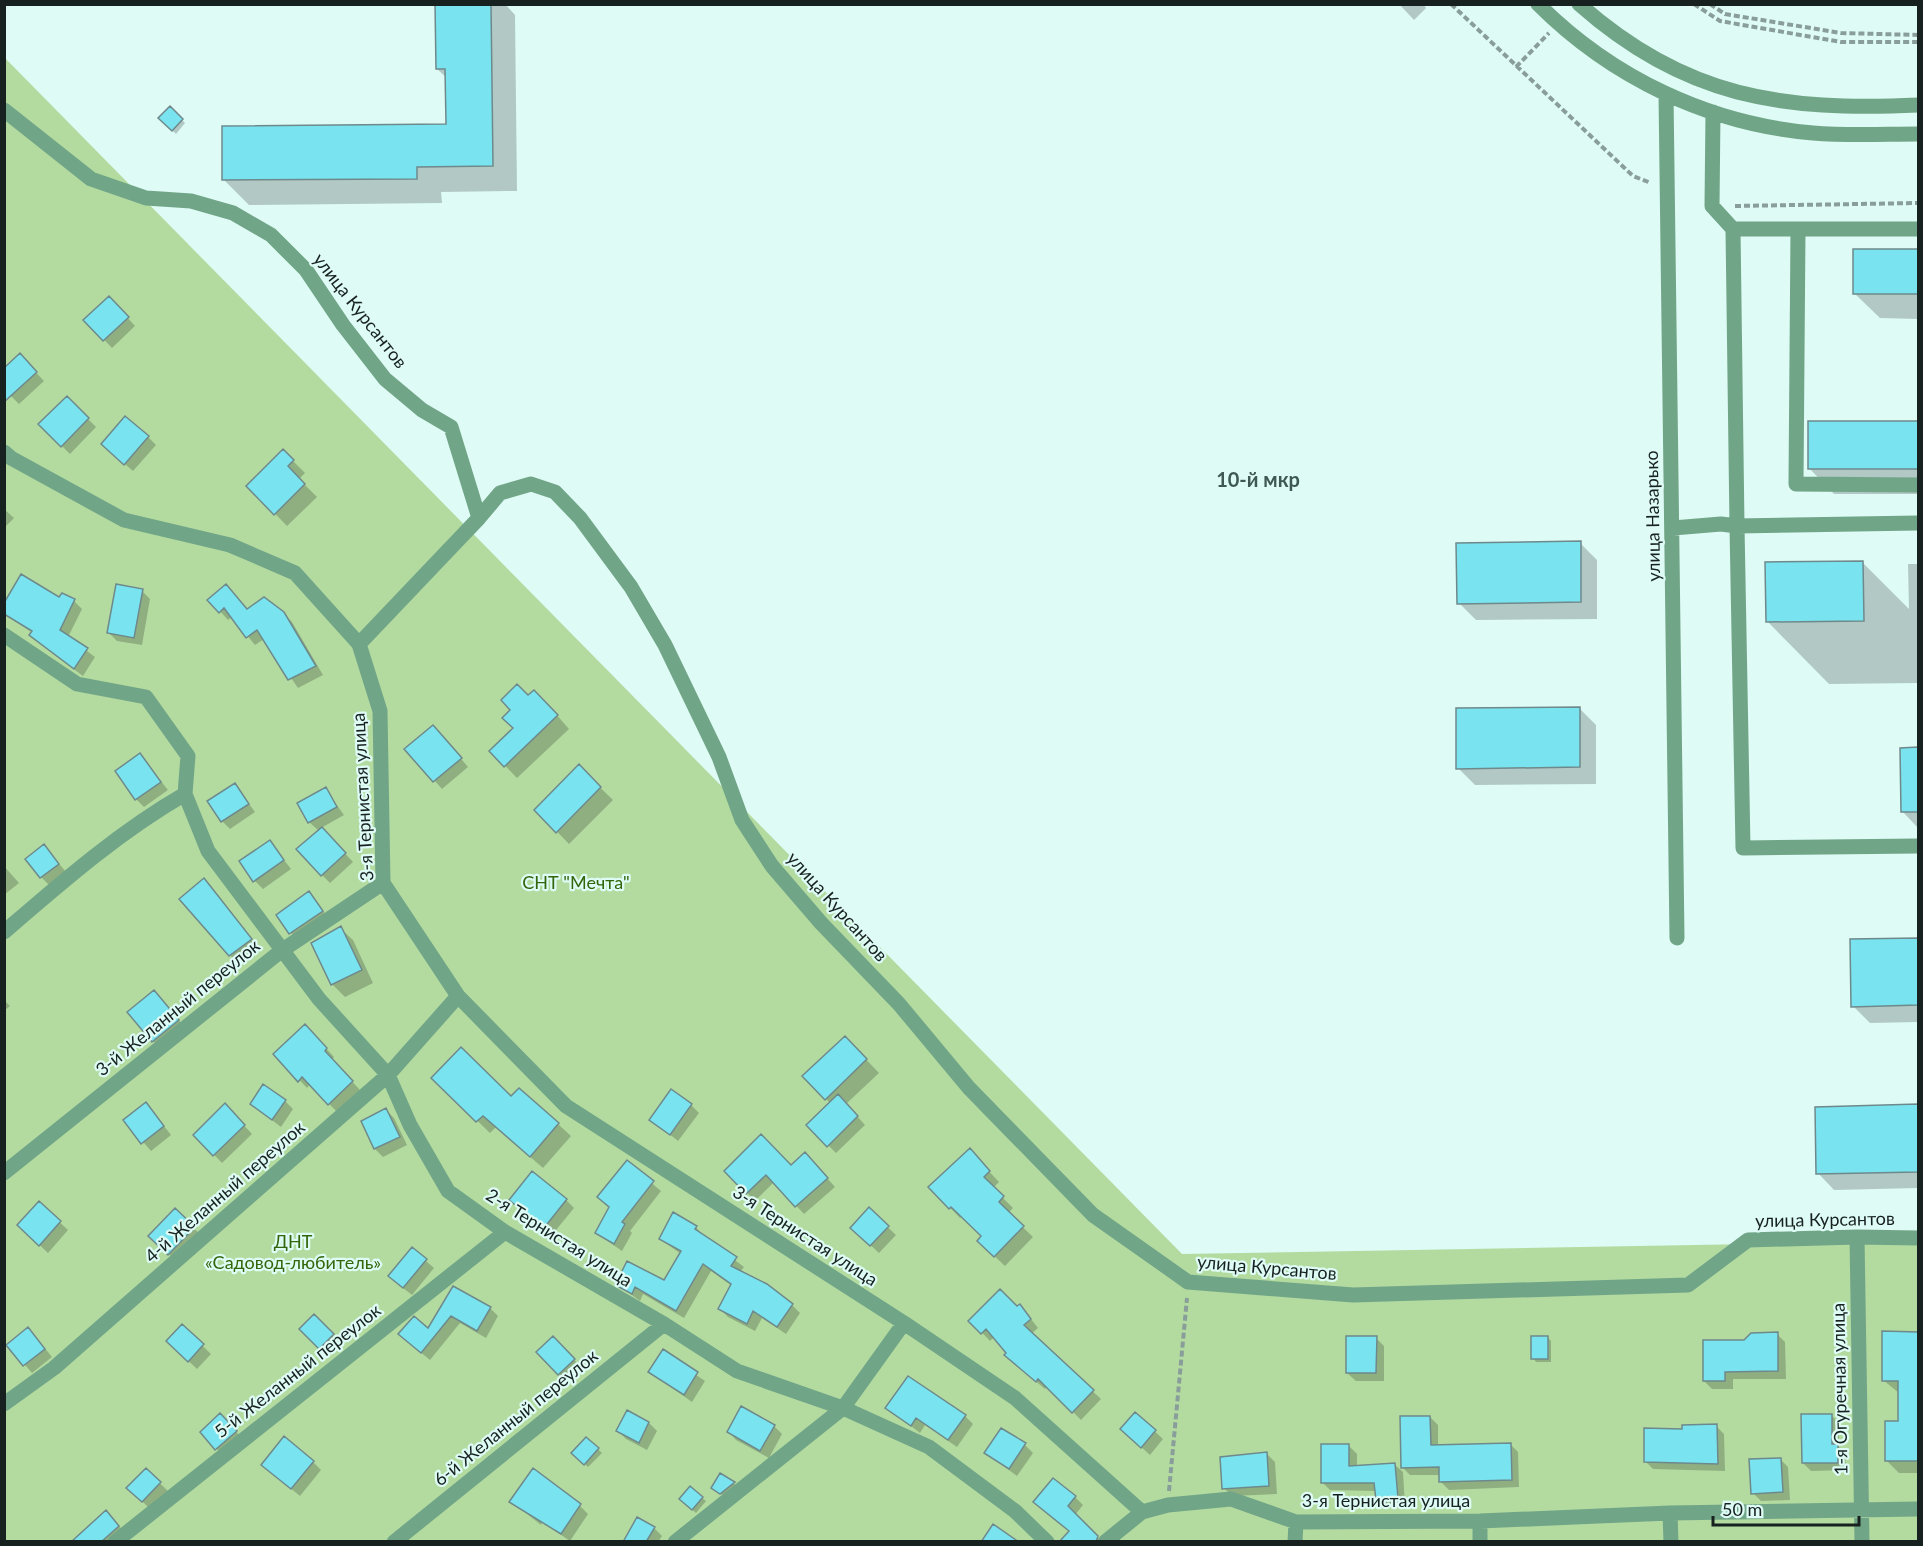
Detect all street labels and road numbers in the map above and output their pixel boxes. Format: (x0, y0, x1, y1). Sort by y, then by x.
street label: улица Курсантов (309, 249, 413, 372)
street label: улица Назарько (1640, 450, 1664, 582)
street label: 3-я Тернистая улица (347, 712, 377, 882)
street label: улица Курсантов (783, 847, 893, 966)
street label: 3-й Желанный переулок (91, 934, 264, 1080)
street label: 4-й Желанный переулок (140, 1115, 309, 1267)
street label: 3-я Тернистая улица (729, 1180, 882, 1290)
street label: 2-я Тернистая улица (482, 1183, 637, 1291)
street label: улица Курсантов (1755, 1207, 1895, 1231)
street label: улица Курсантов (1196, 1250, 1338, 1284)
street label: 5-й Желанный переулок (210, 1298, 385, 1442)
street label: 1-я Огуречная улица (1826, 1303, 1852, 1475)
street label: 6-й Желанный переулок (429, 1344, 602, 1490)
street label: 3-я Тернистая улица (1302, 1489, 1470, 1511)

